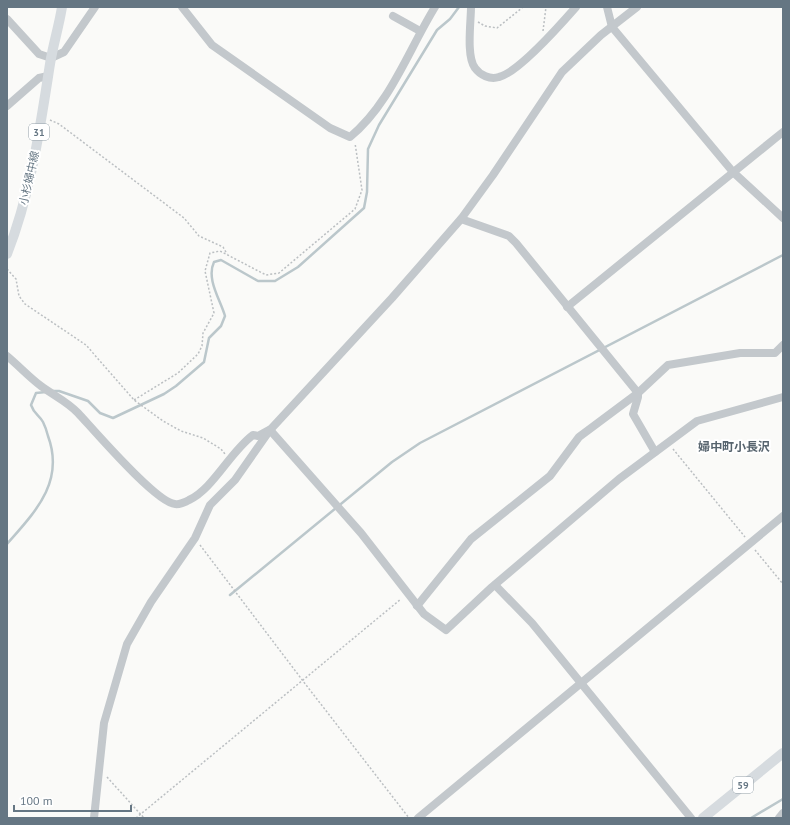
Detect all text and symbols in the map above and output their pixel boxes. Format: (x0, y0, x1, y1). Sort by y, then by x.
road number: 31 (29, 124, 49, 140)
street label: 小杉婦中線 (16, 150, 42, 206)
district label: 婦中町小長沢 (698, 439, 770, 454)
road number: 59 (733, 777, 753, 793)
scale bar (14, 787, 131, 813)
text: 100 m (20, 793, 53, 808)

